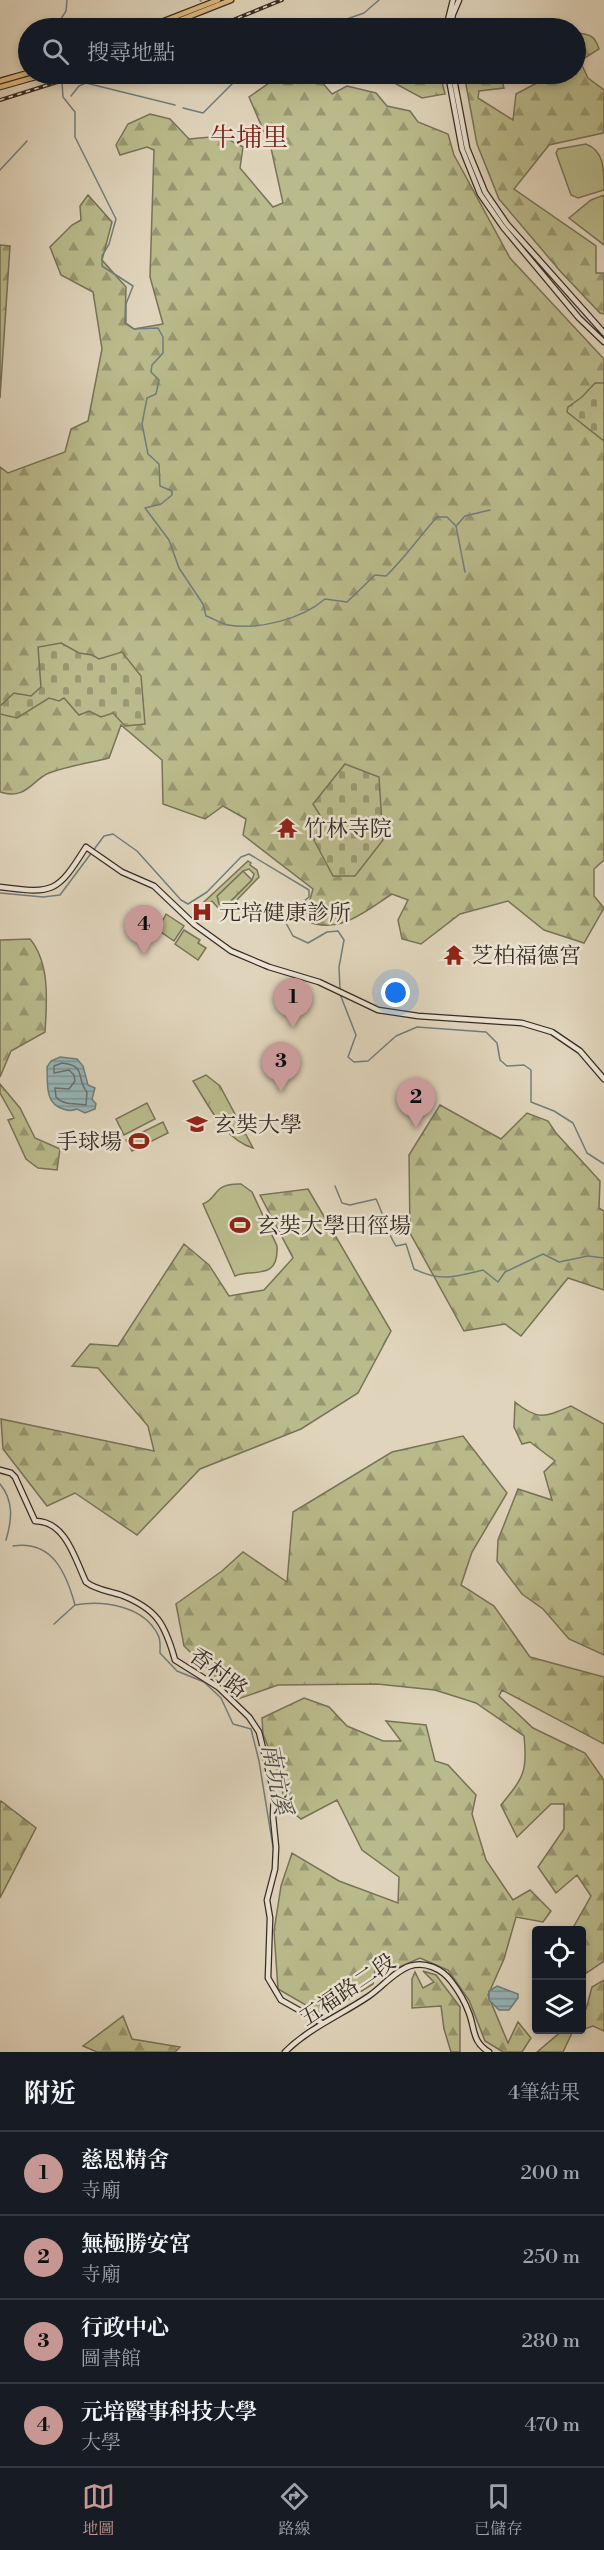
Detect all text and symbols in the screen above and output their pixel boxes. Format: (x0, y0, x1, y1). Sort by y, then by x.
search box (18, 18, 586, 84)
icon: search (39, 35, 72, 68)
text: 搜尋地點 (87, 40, 175, 67)
district label: 牛埔里 (210, 122, 288, 154)
temple icon: 竹林寺院 (275, 816, 299, 840)
place label: 竹林寺院 (304, 816, 392, 843)
hospital icon: 元培健康診所 (190, 900, 214, 924)
place label: 元培健康診所 (219, 900, 351, 927)
pin: 4 (124, 906, 164, 955)
temple icon: 芝柏福德宮 (442, 943, 466, 967)
place label: 芝柏福德宮 (471, 943, 581, 970)
pin: 1 (274, 978, 312, 1028)
your location (381, 978, 410, 1007)
pin: 3 (262, 1042, 300, 1092)
pin: 2 (396, 1078, 436, 1128)
school or university icon: 玄奘大學 (185, 1112, 209, 1136)
place label: 玄奘大學 (214, 1112, 302, 1139)
place label: 手球場 (56, 1129, 122, 1156)
sports icon: 手球場 (127, 1129, 151, 1153)
sports icon: 玄奘大學田徑場 (228, 1213, 252, 1237)
place label: 玄奘大學田徑場 (257, 1213, 411, 1240)
street label: 香村路 (184, 1643, 253, 1704)
water label: 南坑溪 (254, 1741, 298, 1820)
map controls (532, 1926, 586, 2034)
button: locate (532, 1926, 586, 1980)
street label: 五福路二段 (295, 1948, 401, 2032)
button: layers (532, 1980, 586, 2034)
text: 附近 (24, 2078, 76, 2110)
text: 4筆結果 (508, 2081, 580, 2106)
text: 慈恩精舍 (81, 2147, 169, 2174)
text: 1 (39, 2161, 48, 2186)
text: 200 m (520, 2161, 580, 2186)
text: 寺廟 (81, 2179, 121, 2204)
text: 無極勝安宮 (81, 2231, 191, 2258)
text: 2 (37, 2245, 50, 2270)
text: 250 m (523, 2245, 580, 2270)
text: 寺廟 (81, 2263, 121, 2288)
text: 行政中心 (81, 2315, 169, 2342)
text: 3 (37, 2329, 50, 2354)
text: 280 m (521, 2329, 580, 2354)
text: 圖書館 (81, 2347, 141, 2372)
text: 元培醫事科技大學 (81, 2399, 257, 2426)
text: 4 (37, 2413, 50, 2438)
text: 470 m (524, 2413, 580, 2438)
text: 大學 (81, 2431, 121, 2456)
tab: 地圖 (82, 2480, 115, 2539)
tab: 路線 (278, 2480, 311, 2539)
tab: 已儲存 (474, 2480, 522, 2539)

